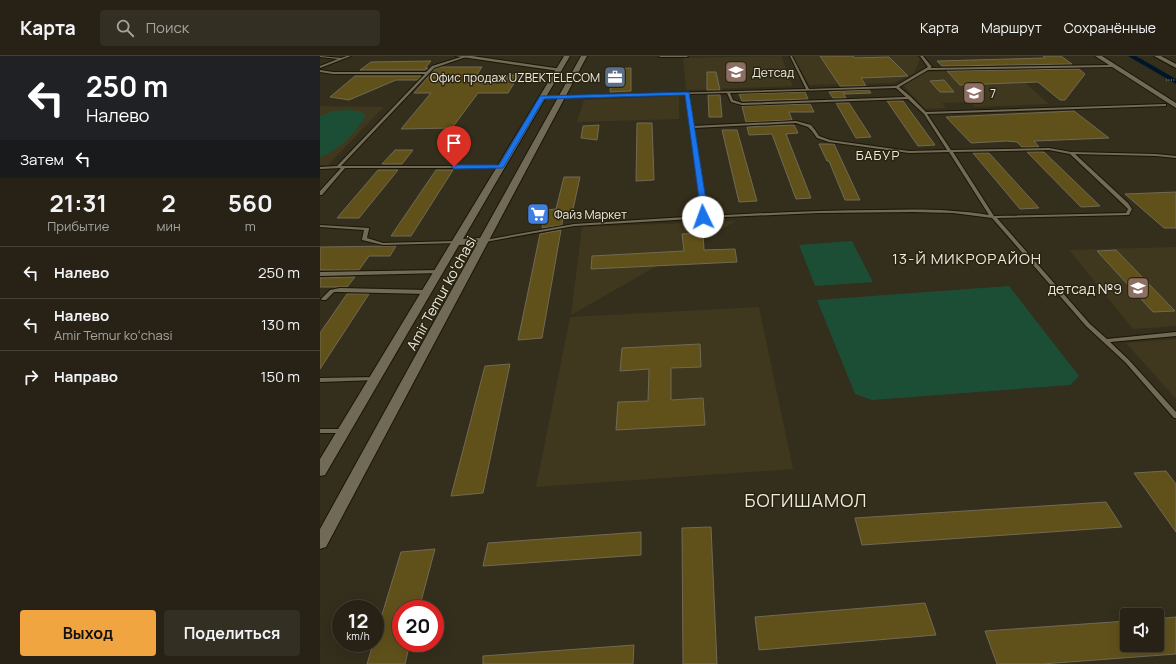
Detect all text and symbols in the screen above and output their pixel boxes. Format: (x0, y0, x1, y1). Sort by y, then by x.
search box (100, 10, 380, 46)
text: Карта (20, 15, 76, 41)
icon: search (114, 17, 136, 39)
text: Поиск (146, 17, 189, 38)
text: Карта (920, 18, 959, 37)
text: Маршрут (981, 18, 1042, 37)
text: Сохранённые (1064, 18, 1156, 37)
school or university icon: Детсад (723, 59, 749, 85)
office icon: Офис продаж UZBEKTELECOM (602, 64, 628, 90)
place label: Детсад (752, 64, 794, 81)
text: 250 m (86, 67, 168, 105)
place label: Офис продаж UZBEKTELECOM (430, 69, 600, 86)
icon: left (20, 72, 72, 124)
school or university icon: 7 (961, 80, 987, 106)
place label: 7 (990, 85, 996, 102)
text: Налево (86, 103, 150, 127)
pin (437, 126, 471, 167)
icon: arrive (443, 132, 465, 154)
district label: БАБУР (856, 146, 900, 164)
icon: left (72, 148, 94, 170)
text: Затем (20, 149, 64, 170)
text: 21:31 (50, 186, 107, 219)
text: 2 (161, 186, 176, 219)
text: 560 (228, 186, 273, 219)
position arrow (682, 196, 724, 238)
supermarket icon: Файз Маркет (525, 201, 551, 227)
place label: Файз Маркет (554, 206, 627, 223)
text: Прибытие (47, 217, 109, 235)
text: мин (157, 217, 181, 235)
text: m (245, 217, 256, 235)
street label: Amir Temur koʻchasi (402, 233, 480, 353)
district label: 13-Й МИКРОРАЙОН (892, 248, 1042, 269)
icon: left (20, 262, 42, 284)
text: Налево (54, 262, 109, 283)
text: 250 m (258, 262, 300, 283)
school or university icon: детсад №9 (1125, 275, 1151, 301)
place label: детсад №9 (1048, 279, 1122, 298)
text: Налево (54, 305, 109, 326)
icon: left (20, 314, 42, 336)
text: 130 m (261, 314, 300, 335)
text: Amir Temur koʻchasi (54, 326, 173, 344)
icon: right (20, 366, 42, 388)
text: Направо (54, 366, 118, 387)
text: 150 m (261, 366, 300, 387)
district label: БОГИШАМОЛ (745, 488, 867, 512)
speed limit sign: 20 (392, 600, 444, 652)
text: 12 (348, 607, 368, 634)
map controls (1120, 608, 1164, 652)
button: sound (1120, 608, 1164, 652)
button: Выход (20, 610, 156, 656)
button: Поделиться (164, 610, 300, 656)
text: km/h (346, 629, 370, 643)

